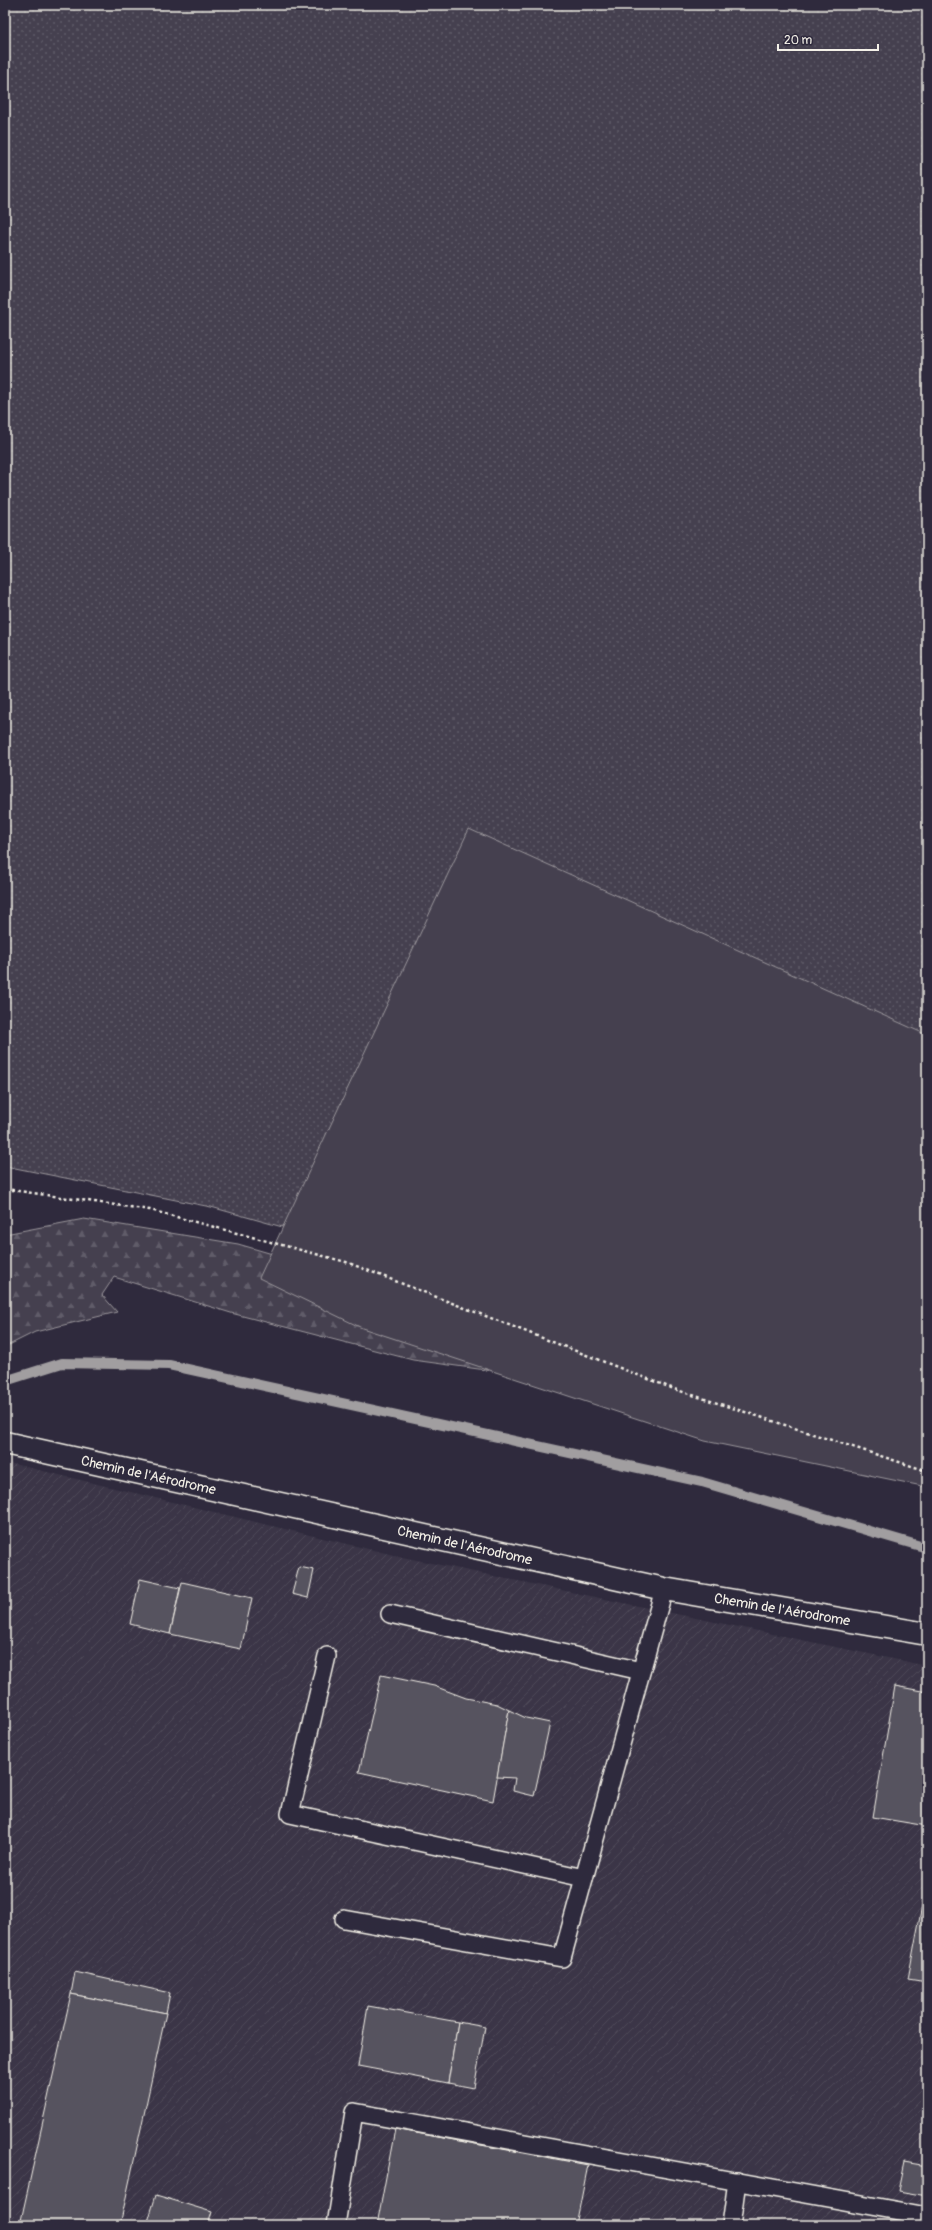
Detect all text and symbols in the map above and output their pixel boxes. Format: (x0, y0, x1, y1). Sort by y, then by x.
scale bar (778, 26, 878, 52)
text: 20 m (784, 33, 813, 48)
street label: Chemin de l'Aérodrome (79, 1452, 218, 1498)
street label: Chemin de l'Aérodrome (396, 1522, 534, 1568)
street label: Chemin de l'Aérodrome (713, 1589, 852, 1629)

